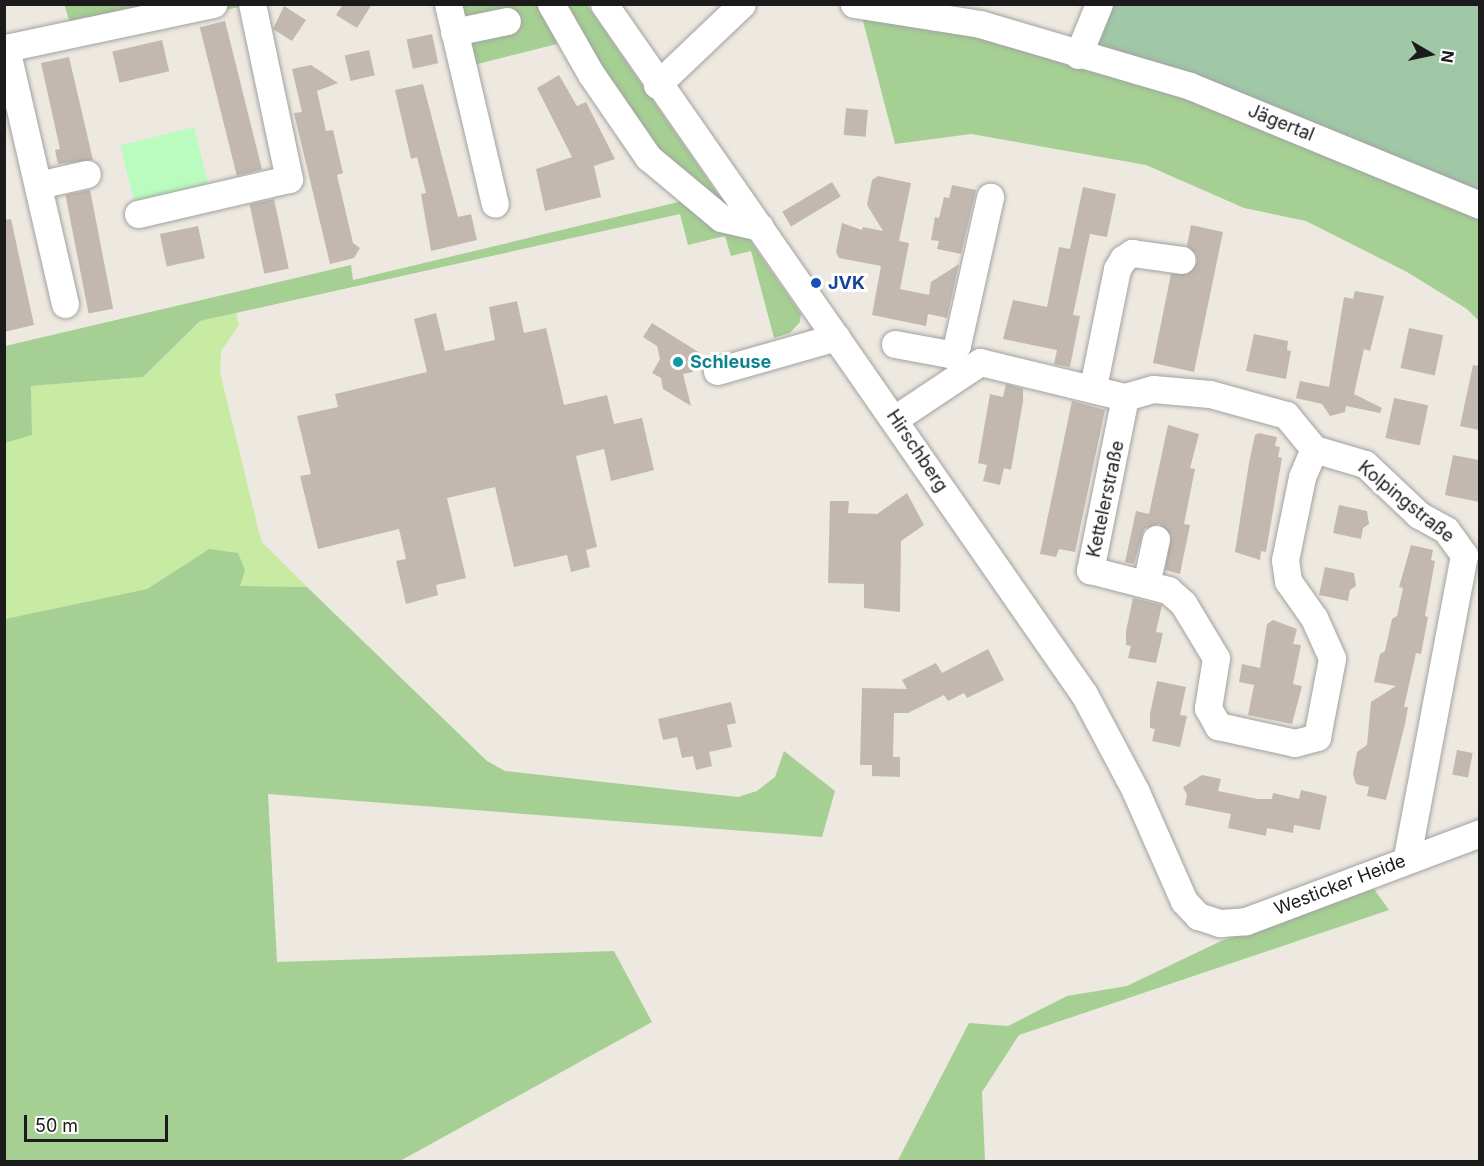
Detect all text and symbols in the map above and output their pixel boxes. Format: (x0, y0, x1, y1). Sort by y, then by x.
north arrow (1400, 24, 1460, 84)
text: N (1437, 49, 1459, 64)
street label: Jägertal (1245, 100, 1317, 146)
place label: JVK (828, 272, 865, 294)
marker: JVK (809, 276, 823, 290)
place label: Schleuse (690, 351, 771, 373)
marker: Schleuse (671, 355, 685, 369)
street label: Hirschberg (882, 406, 952, 496)
street label: Kettelerstraße (1083, 439, 1129, 559)
street label: Kolpingstraße (1354, 457, 1458, 547)
street label: Westicker Heide (1271, 850, 1409, 920)
scale bar (27, 1103, 171, 1141)
text: 50 m (35, 1115, 78, 1136)

